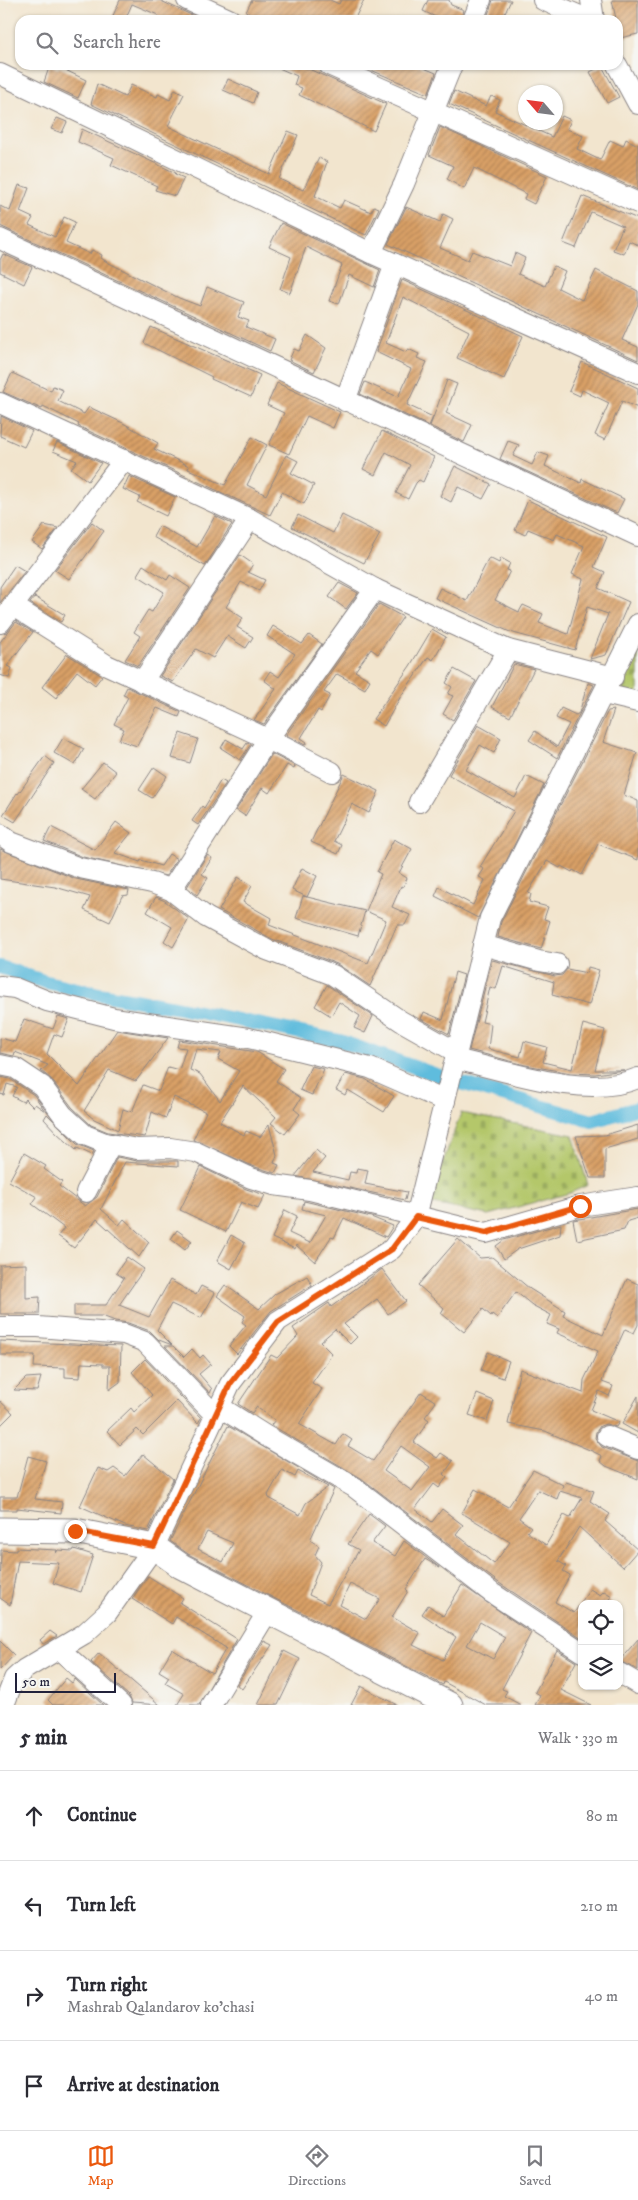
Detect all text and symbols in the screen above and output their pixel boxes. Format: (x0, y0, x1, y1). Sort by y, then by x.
search box (15, 15, 623, 70)
icon: search (33, 29, 61, 57)
text: Search here (73, 31, 161, 54)
north arrow (518, 85, 563, 130)
route start (569, 1195, 592, 1218)
route end (64, 1520, 87, 1543)
map controls (578, 1600, 623, 1690)
button: locate (578, 1600, 623, 1645)
button: layers (578, 1645, 623, 1690)
scale bar (15, 1670, 116, 1693)
text: 50 m (22, 1673, 50, 1691)
text: 5 min (20, 1725, 67, 1751)
text: Walk · 330 m (538, 1728, 618, 1748)
icon: ahead (20, 1802, 48, 1830)
text: Continue (67, 1804, 137, 1827)
text: 80 m (586, 1806, 618, 1826)
icon: left (20, 1892, 48, 1920)
text: Turn left (67, 1894, 136, 1917)
text: 210 m (580, 1896, 618, 1916)
text: Turn right (67, 1974, 147, 1997)
icon: right (20, 1982, 48, 2010)
text: 40 m (585, 1986, 618, 2006)
text: Mashrab Qalandarov ko'chasi (67, 1997, 254, 2017)
icon: arrive (20, 2072, 48, 2100)
text: Arrive at destination (67, 2074, 219, 2097)
tab: Map (87, 2142, 115, 2190)
tab: Directions (288, 2142, 346, 2190)
tab: Saved (519, 2142, 551, 2190)

